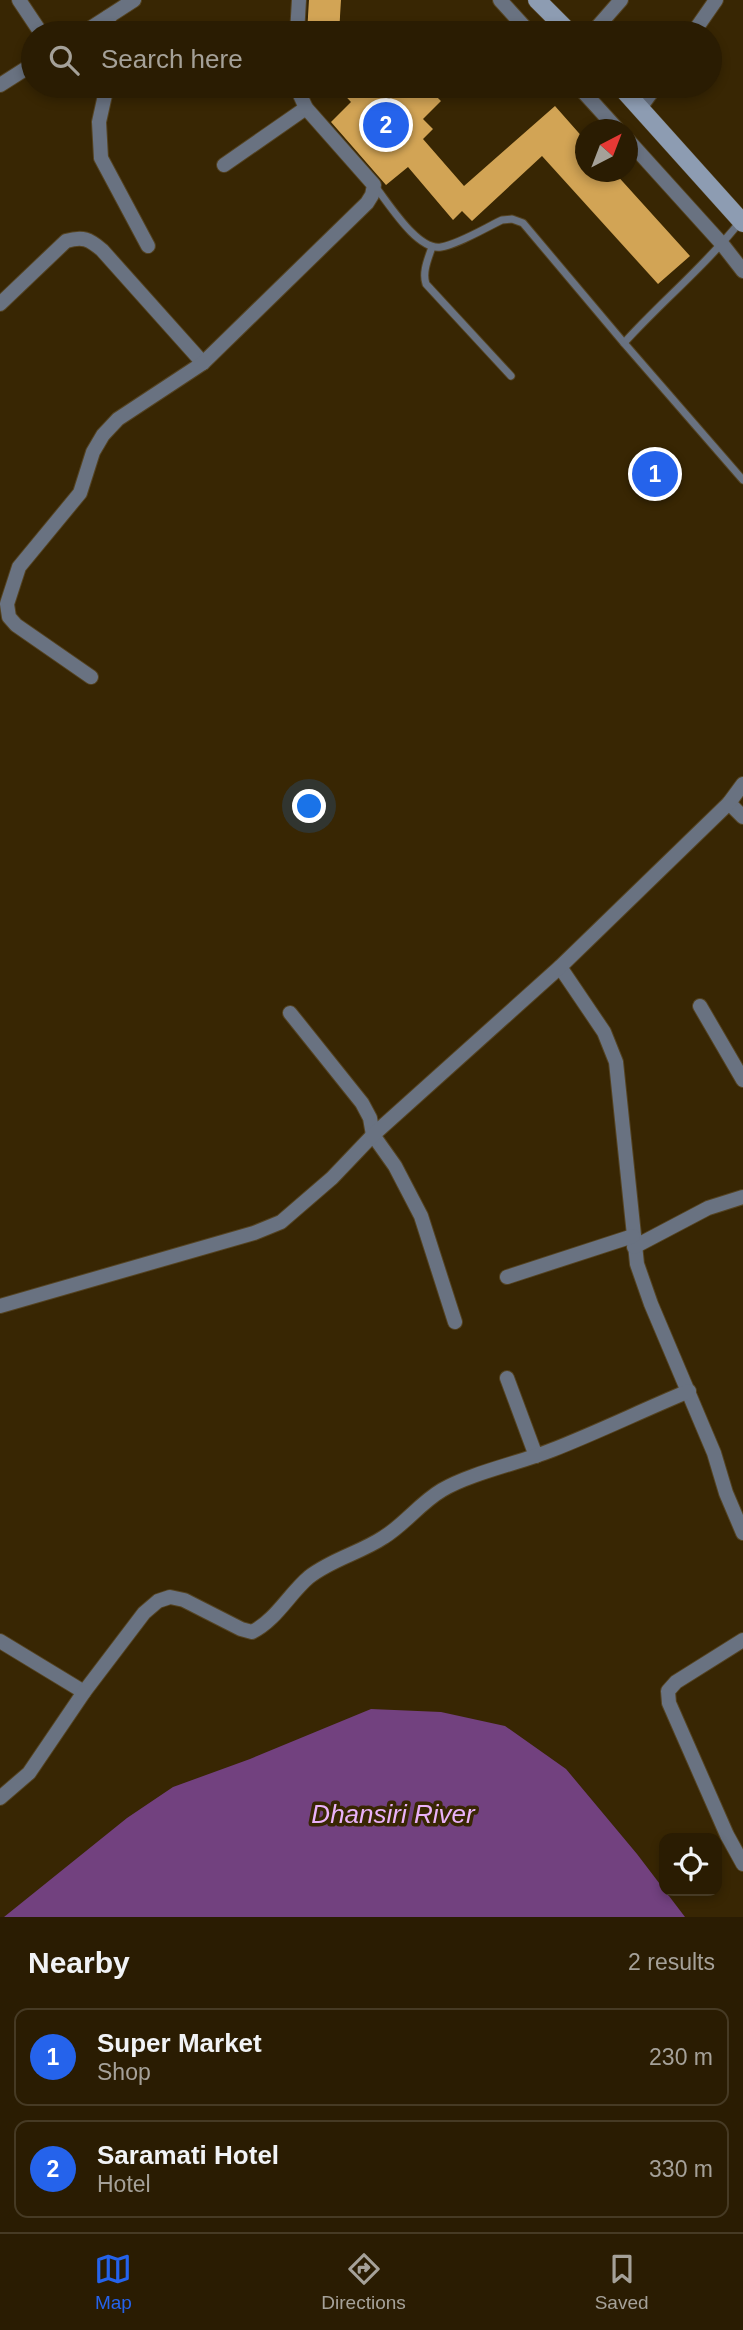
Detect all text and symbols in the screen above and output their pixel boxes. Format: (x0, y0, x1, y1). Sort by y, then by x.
search box (21, 21, 722, 98)
icon: search (45, 41, 83, 79)
text: Search here (101, 44, 243, 74)
pin: 2 (363, 99, 409, 151)
north arrow (575, 119, 638, 182)
pin: 1 (632, 448, 678, 500)
your location (292, 789, 326, 823)
water label: Dhansiri River (311, 1799, 476, 1829)
map controls (659, 1833, 722, 1896)
button: locate (659, 1833, 722, 1896)
text: Nearby (28, 1946, 130, 1979)
text: 2 results (628, 1949, 715, 1975)
text: Super Market (97, 2028, 262, 2058)
text: 1 (47, 2044, 59, 2070)
text: 230 m (649, 2044, 713, 2070)
text: Shop (97, 2059, 151, 2085)
text: Saramati Hotel (97, 2140, 279, 2170)
text: 2 (47, 2156, 59, 2182)
text: 330 m (649, 2156, 713, 2182)
text: Hotel (97, 2171, 151, 2197)
tab: Map (94, 2250, 132, 2314)
tab: Directions (321, 2250, 406, 2314)
tab: Saved (595, 2250, 649, 2314)

